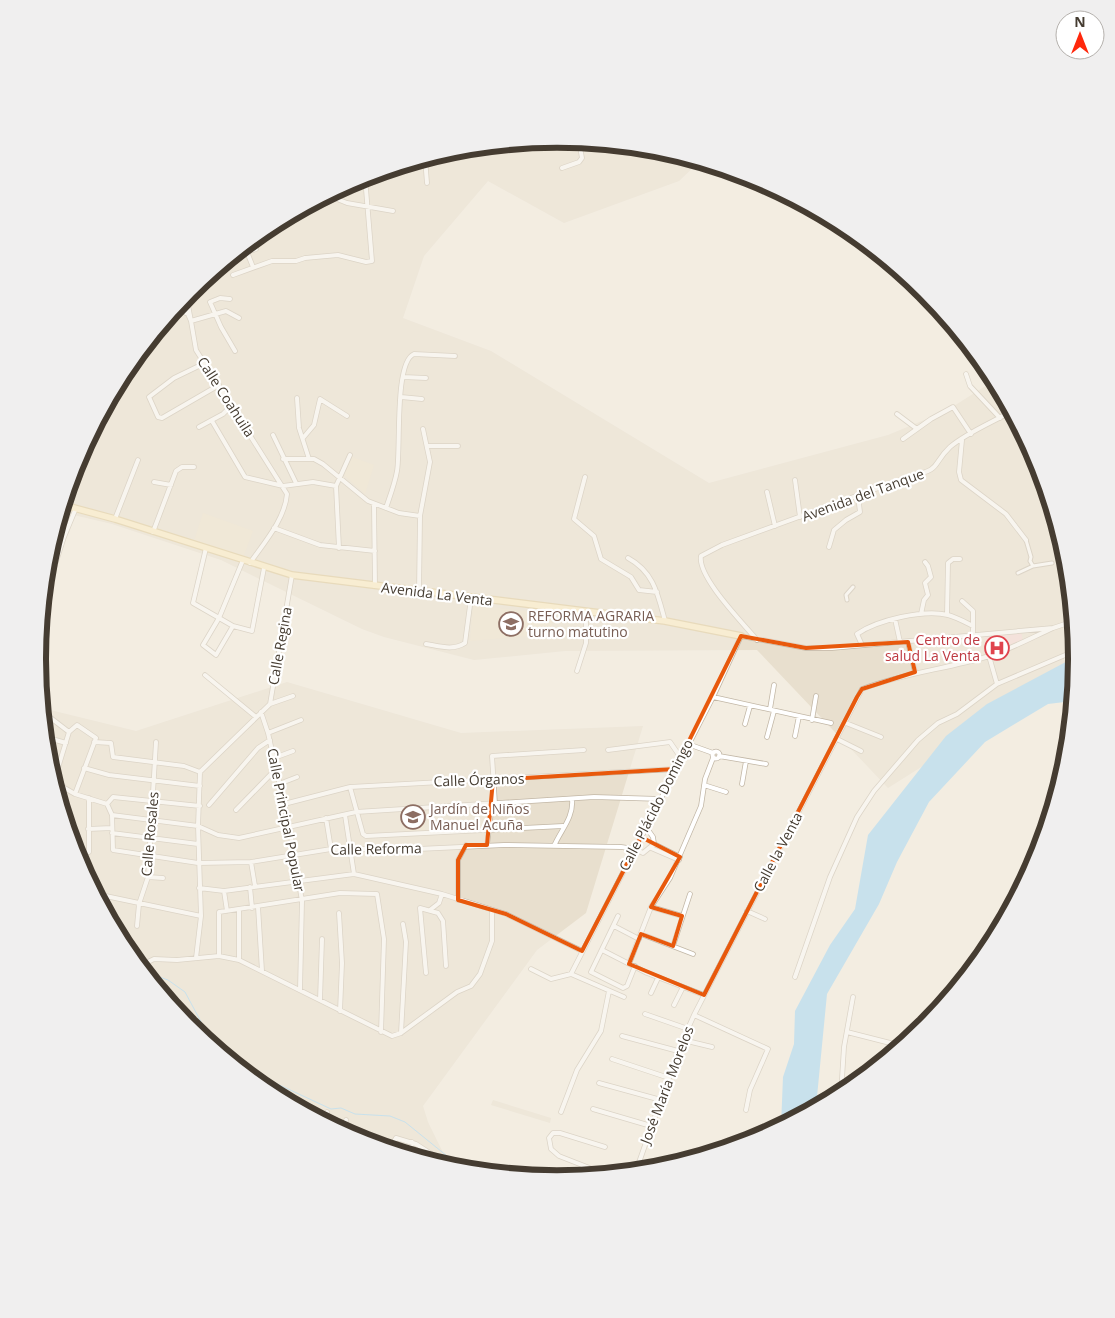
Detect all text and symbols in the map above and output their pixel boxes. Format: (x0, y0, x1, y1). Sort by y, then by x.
north arrow (1055, 10, 1105, 60)
text: N (1074, 12, 1086, 31)
street label: Calle Coahuila (193, 353, 259, 441)
street label: Avenida del Tanque (799, 464, 927, 525)
street label: Avenida La Venta (380, 577, 494, 610)
street label: Calle Regina (263, 605, 296, 687)
place label: REFORMA AGRARIA turno matutino (528, 606, 654, 641)
school or university icon: REFORMA AGRARIA turno matutino (498, 611, 524, 637)
place label: Centro de salud La Venta (885, 630, 980, 665)
hospital icon: Centro de salud La Venta (984, 635, 1010, 661)
street label: Calle Plácido Domingo (614, 736, 697, 874)
street label: Calle Principal Popular (263, 746, 310, 894)
street label: Calle Órganos (433, 768, 525, 791)
street label: Calle Rosales (136, 791, 163, 877)
place label: Jardín de Niños Manuel Acuña (428, 799, 530, 834)
school or university icon: Jardín de Niños Manuel Acuña (400, 804, 426, 830)
street label: Calle la Venta (749, 809, 807, 895)
street label: Calle Reforma (330, 838, 422, 859)
street label: José María Morelos (635, 1023, 698, 1148)

